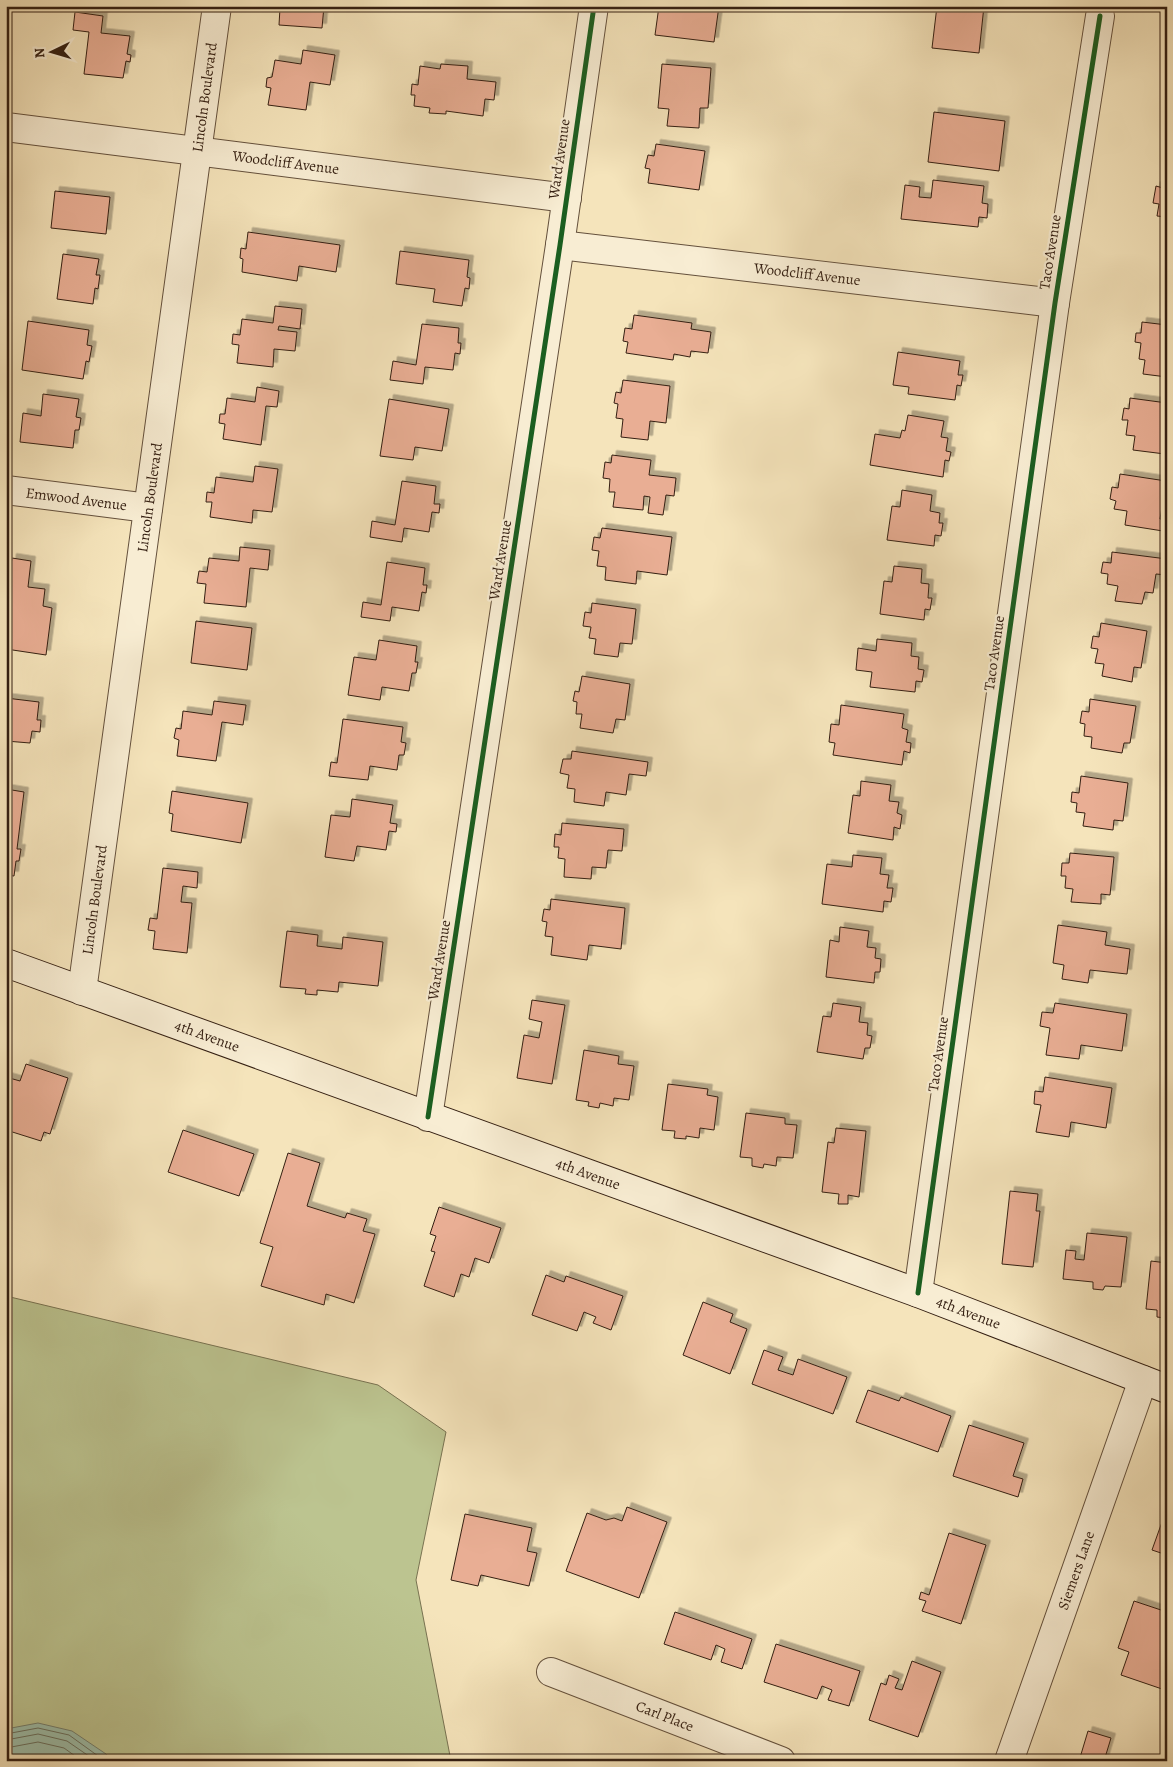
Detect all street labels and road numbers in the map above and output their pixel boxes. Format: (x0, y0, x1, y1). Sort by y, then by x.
street label: Lincoln Boulevard (187, 40, 222, 153)
street label: Ward Avenue (543, 117, 575, 202)
street label: Woodcliff Avenue (230, 146, 341, 179)
street label: Taco Avenue (1034, 213, 1066, 291)
street label: Woodcliff Avenue (752, 258, 862, 290)
street label: Lincoln Boulevard (132, 441, 167, 554)
street label: Emwood Avenue (25, 483, 128, 515)
street label: Ward Avenue (484, 518, 516, 603)
street label: Taco Avenue (979, 614, 1009, 692)
street label: Lincoln Boulevard (77, 843, 112, 956)
street label: Ward Avenue (423, 918, 455, 1003)
street label: 4th Avenue (172, 1015, 243, 1057)
street label: Taco Avenue (923, 1015, 953, 1093)
street label: 4th Avenue (553, 1153, 623, 1195)
street label: 4th Avenue (933, 1291, 1004, 1334)
street label: Siemers Lane (1053, 1528, 1099, 1613)
street label: Carl Place (633, 1696, 697, 1736)

